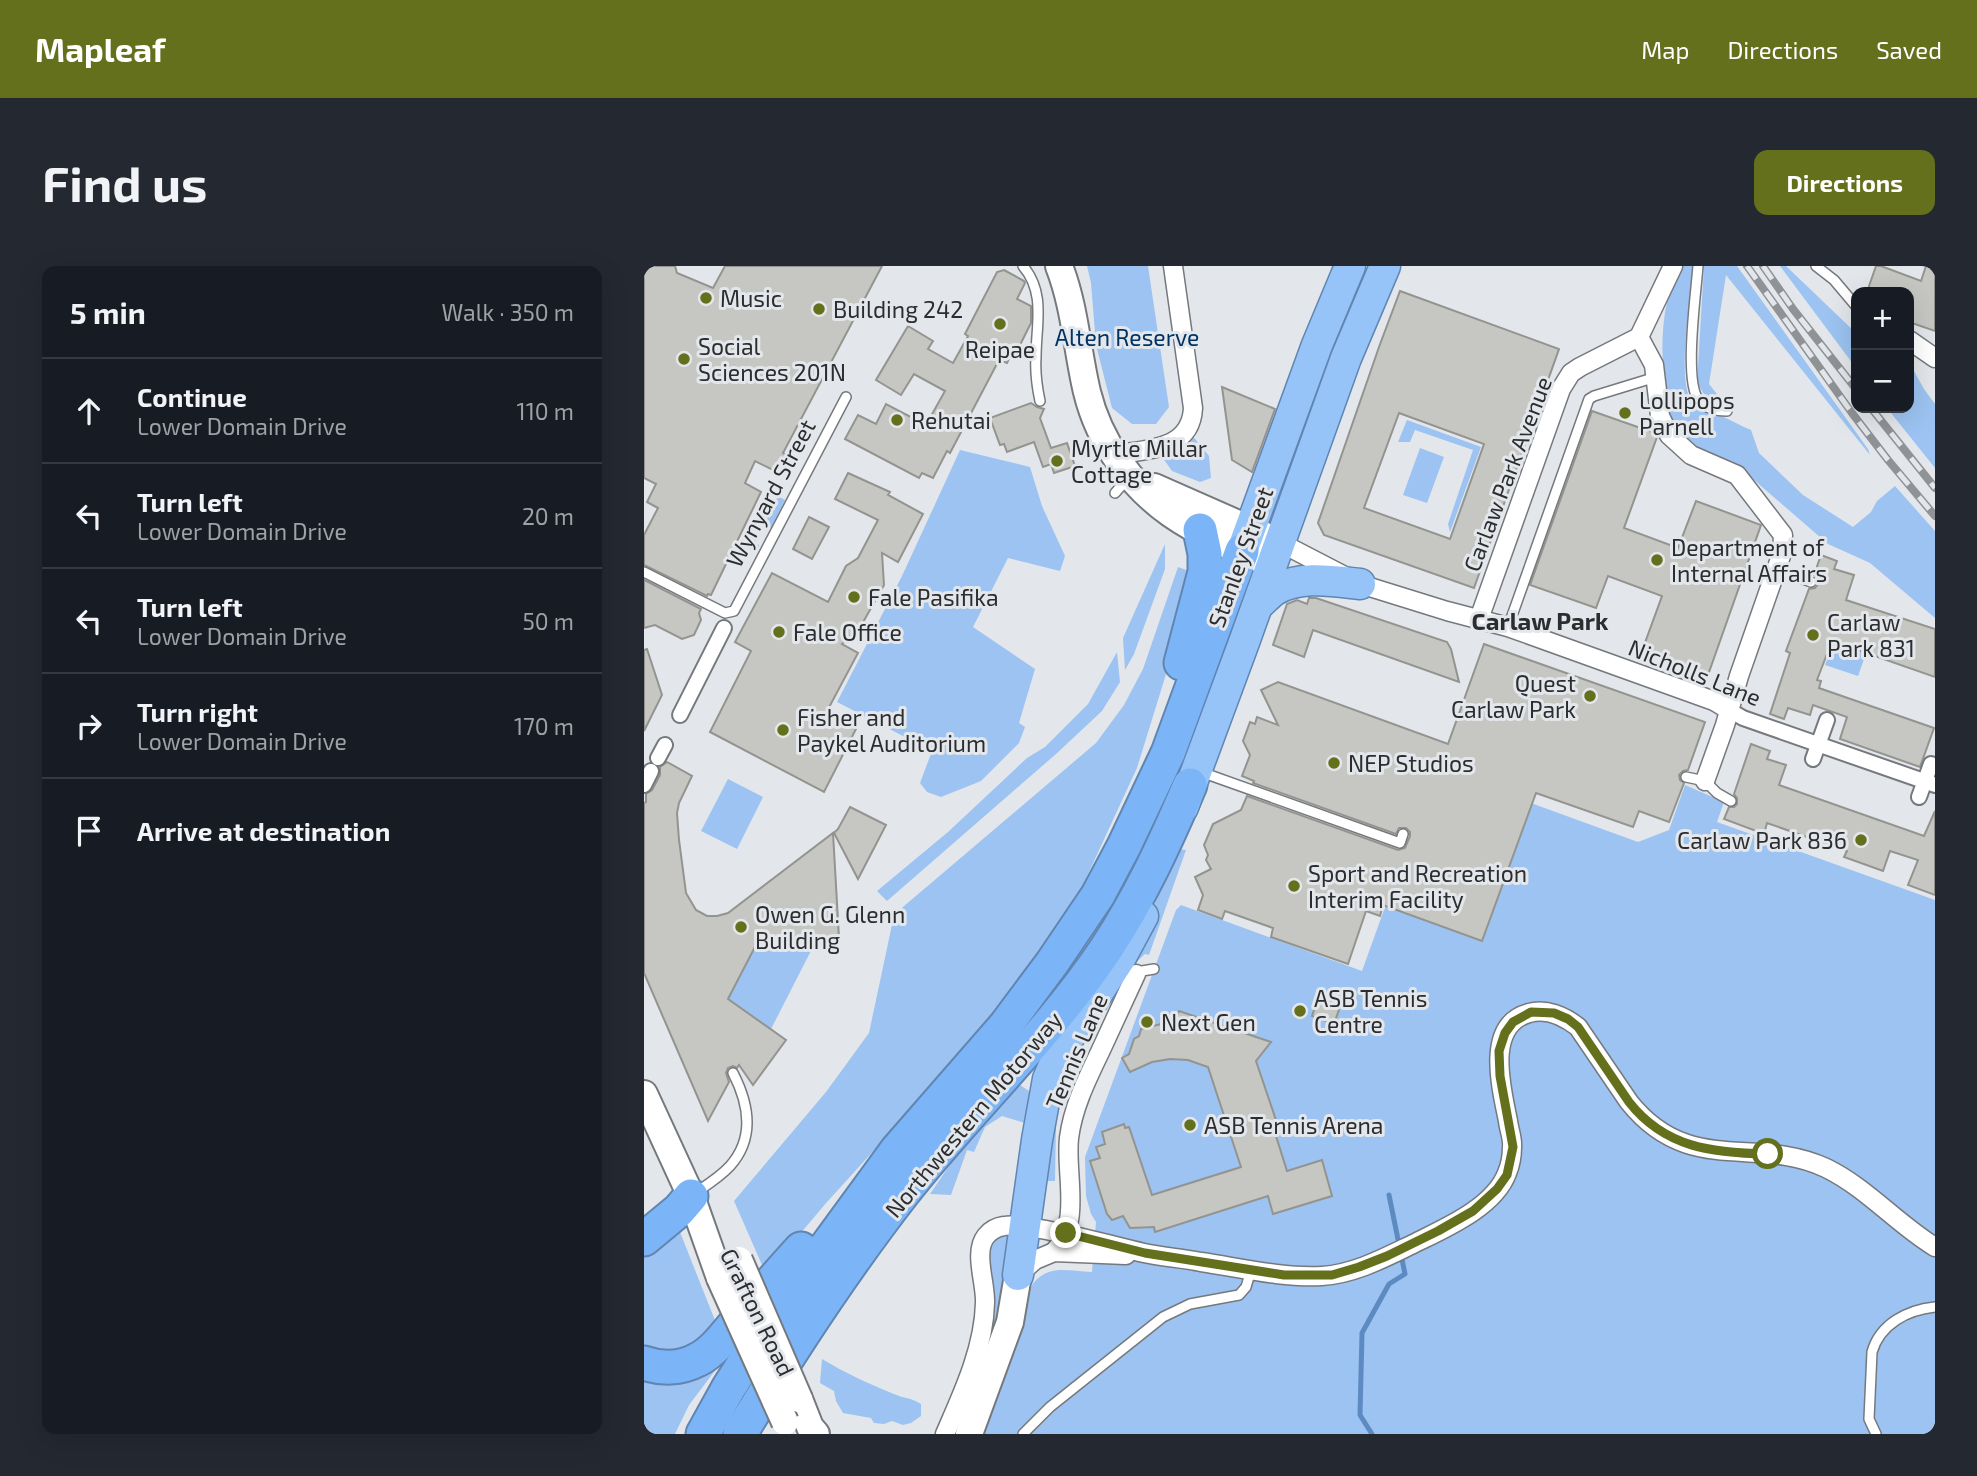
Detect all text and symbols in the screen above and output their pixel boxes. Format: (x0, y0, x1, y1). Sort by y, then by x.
text: Mapleaf (35, 29, 165, 69)
text: Map (1641, 35, 1689, 64)
text: Directions (1727, 35, 1838, 64)
text: Saved (1876, 35, 1942, 64)
button: Directions (1754, 150, 1935, 215)
text: Find us (42, 153, 207, 212)
place label: Music (720, 284, 782, 312)
map controls (1851, 287, 1914, 413)
button: + (1851, 287, 1914, 350)
marker: Music (698, 290, 714, 306)
text: 5 min (70, 294, 146, 330)
place label: Building 242 (833, 295, 963, 323)
text: Walk · 350 m (442, 298, 574, 326)
marker: Building 242 (811, 301, 827, 317)
marker: Reipae (992, 316, 1008, 332)
park label: Alten Reserve (1055, 323, 1199, 351)
place label: Social Sciences 201N (698, 332, 846, 386)
place label: Reipae (965, 335, 1035, 363)
button: − (1851, 350, 1914, 413)
marker: Social Sciences 201N (676, 351, 692, 367)
street label: Carlaw Park Avenue (1457, 373, 1557, 575)
text: Continue (137, 381, 247, 412)
place label: Lollipops Parnell (1639, 386, 1735, 440)
icon: ahead (70, 392, 108, 430)
text: 110 m (517, 397, 574, 425)
marker: Lollipops Parnell (1617, 405, 1633, 421)
place label: Rehutai (911, 406, 991, 434)
text: Lower Domain Drive (137, 412, 347, 440)
marker: Rehutai (889, 412, 905, 428)
street label: Wynyard Street (719, 414, 821, 572)
place label: Myrtle Millar Cottage (1071, 434, 1207, 488)
marker: Myrtle Millar Cottage (1049, 453, 1065, 469)
street label: Stanley Street (1202, 483, 1278, 631)
text: Turn left (137, 486, 243, 517)
icon: left (70, 497, 108, 535)
text: 20 m (522, 502, 574, 530)
text: Lower Domain Drive (137, 517, 347, 545)
place label: Department of Internal Affairs (1671, 533, 1827, 587)
marker: Department of Internal Affairs (1649, 552, 1665, 568)
place label: Fale Pasifika (868, 583, 999, 611)
marker: Fale Pasifika (846, 589, 862, 605)
text: Turn left (137, 591, 243, 622)
icon: left (70, 602, 108, 640)
district label: Carlaw Park (1472, 606, 1609, 635)
text: 50 m (523, 607, 574, 635)
place label: Carlaw Park 831 (1827, 608, 1915, 662)
place label: Fale Office (793, 618, 902, 646)
text: Lower Domain Drive (137, 622, 347, 650)
marker: Fale Office (771, 624, 787, 640)
marker: Carlaw Park 831 (1805, 627, 1821, 643)
street label: Nicholls Lane (1625, 633, 1765, 711)
place label: Quest Carlaw Park (1451, 669, 1576, 723)
marker: Quest Carlaw Park (1582, 688, 1598, 704)
text: Turn right (137, 696, 258, 727)
place label: Fisher and Paykel Auditorium (797, 703, 986, 757)
icon: right (70, 707, 108, 745)
text: 170 m (514, 712, 574, 740)
marker: Fisher and Paykel Auditorium (775, 722, 791, 738)
text: Lower Domain Drive (137, 727, 347, 755)
place label: NEP Studios (1348, 749, 1474, 777)
marker: NEP Studios (1326, 755, 1342, 771)
icon: arrive (70, 812, 108, 850)
text: Arrive at destination (137, 815, 390, 846)
place label: Carlaw Park 836 (1677, 826, 1847, 854)
marker: Carlaw Park 836 (1853, 832, 1869, 848)
place label: Sport and Recreation Interim Facility (1308, 859, 1527, 913)
marker: Sport and Recreation Interim Facility (1286, 878, 1302, 894)
place label: Owen G. Glenn Building (755, 900, 905, 954)
marker: Owen G. Glenn Building (733, 919, 749, 935)
place label: ASB Tennis Centre (1314, 984, 1427, 1038)
street label: Tennis Lane (1039, 989, 1113, 1113)
marker: ASB Tennis Centre (1292, 1003, 1308, 1019)
street label: Northwestern Motorway (879, 1005, 1067, 1223)
place label: Next Gen (1161, 1008, 1256, 1036)
marker: Next Gen (1139, 1014, 1155, 1030)
place label: ASB Tennis Arena (1204, 1111, 1383, 1139)
marker: ASB Tennis Arena (1182, 1117, 1198, 1133)
route start (1752, 1138, 1783, 1169)
route end (1050, 1217, 1081, 1248)
street label: Grafton Road (715, 1244, 801, 1380)

